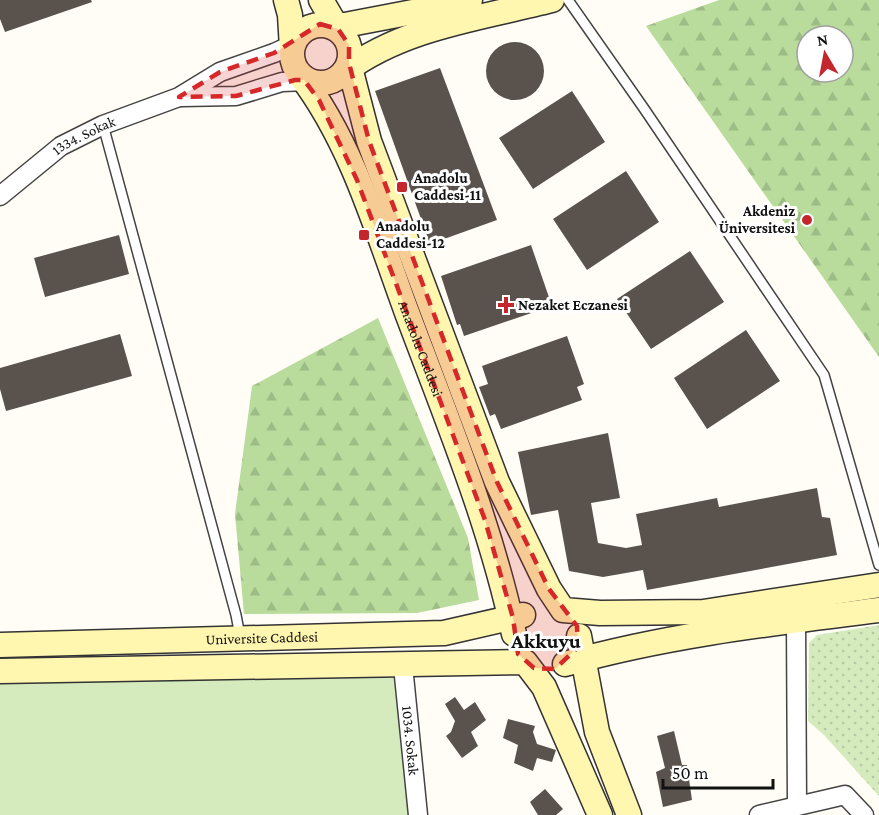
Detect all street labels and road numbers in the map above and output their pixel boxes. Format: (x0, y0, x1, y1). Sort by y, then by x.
street label: 1334. Sokak (49, 113, 118, 158)
street label: Anadolu Caddesi (395, 298, 446, 399)
street label: Universite Caddesi (205, 628, 318, 647)
street label: 1034. Sokak (399, 705, 422, 777)

